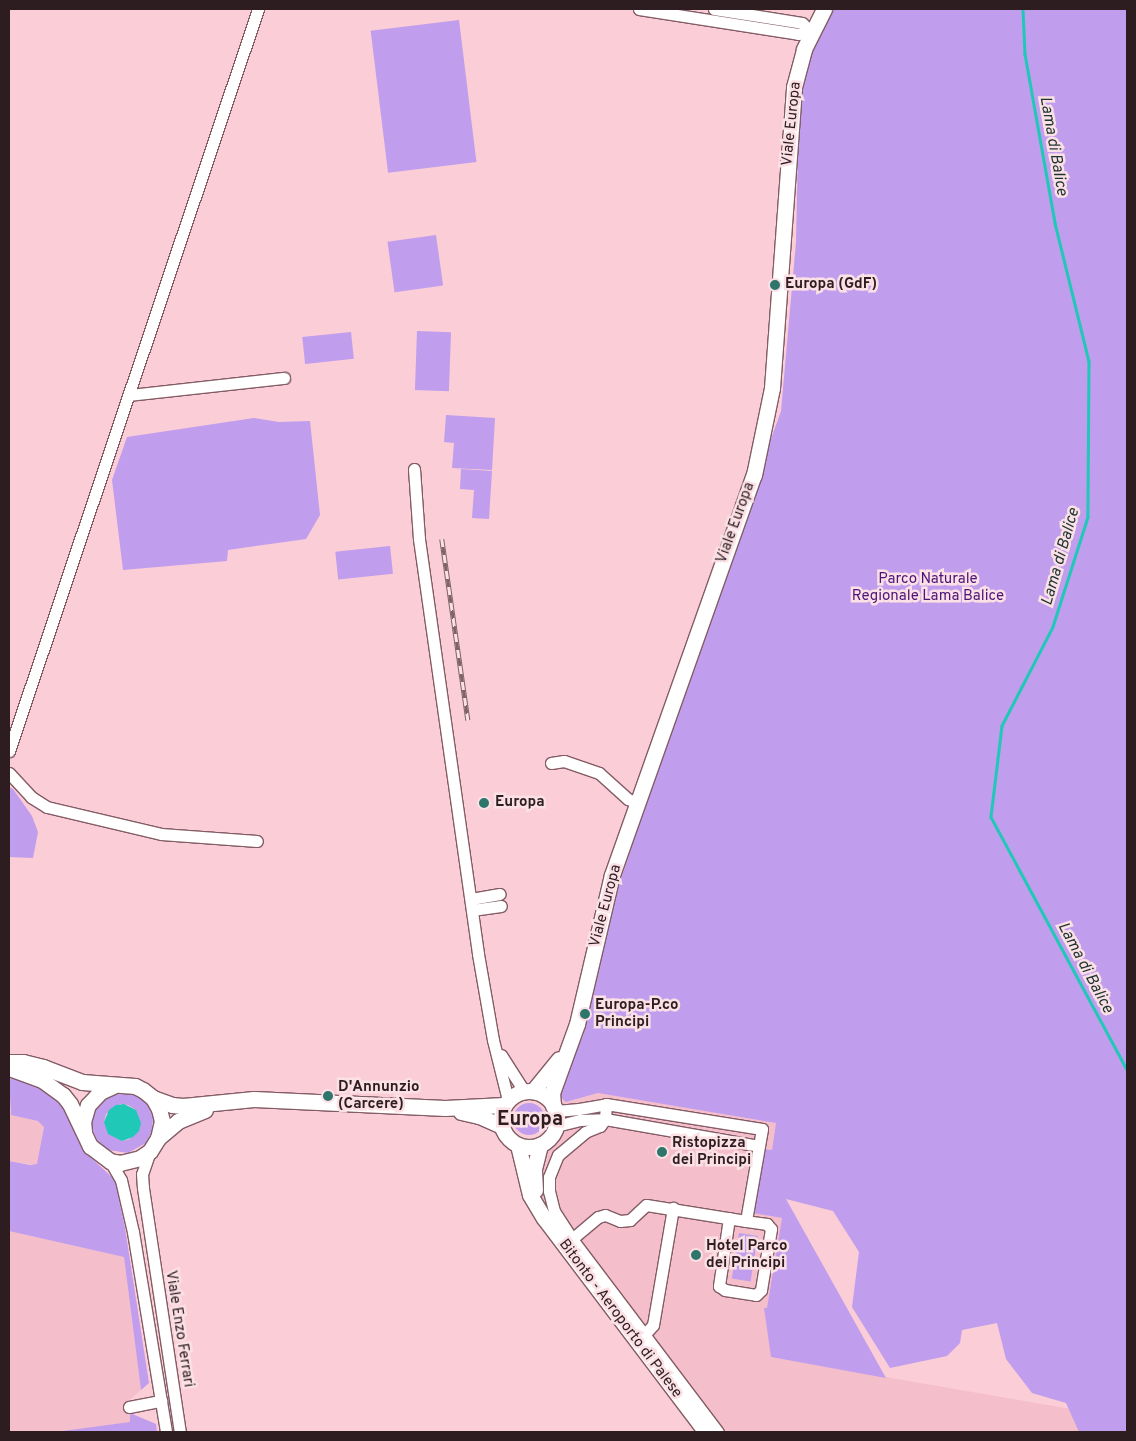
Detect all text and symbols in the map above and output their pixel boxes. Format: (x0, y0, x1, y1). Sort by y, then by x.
street label: Viale Europa (779, 81, 805, 167)
water label: Lama di Balice (1035, 95, 1071, 197)
place label: Europa (GdF) (785, 276, 877, 294)
marker: Europa (GdF) (769, 279, 781, 291)
street label: Viale Europa (713, 480, 759, 566)
water label: Lama di Balice (1038, 506, 1084, 608)
park label: Parco Naturale Regionale Lama Balice (852, 570, 1004, 605)
place label: Europa (495, 794, 545, 812)
marker: Europa (477, 796, 491, 810)
street label: Viale Europa (586, 863, 626, 949)
water label: Lama di Balice (1053, 919, 1117, 1017)
place label: Europa-P.co Principi (595, 996, 679, 1031)
marker: Europa-P.co Principi (579, 1008, 591, 1020)
place label: D'Annunzio (Carcere) (338, 1078, 420, 1113)
marker: D'Annunzio (Carcere) (322, 1090, 334, 1102)
district label: Europa (497, 1108, 563, 1132)
place label: Ristopizza dei Principi (672, 1134, 751, 1169)
marker: Ristopizza dei Principi (656, 1146, 668, 1158)
street label: Bitonto - Aeroporto di Palese (554, 1236, 686, 1402)
place label: Hotel Parco dei Principi (706, 1237, 788, 1272)
marker: Hotel Parco dei Principi (690, 1249, 702, 1261)
street label: Viale Enzo Ferrari (161, 1269, 197, 1389)

